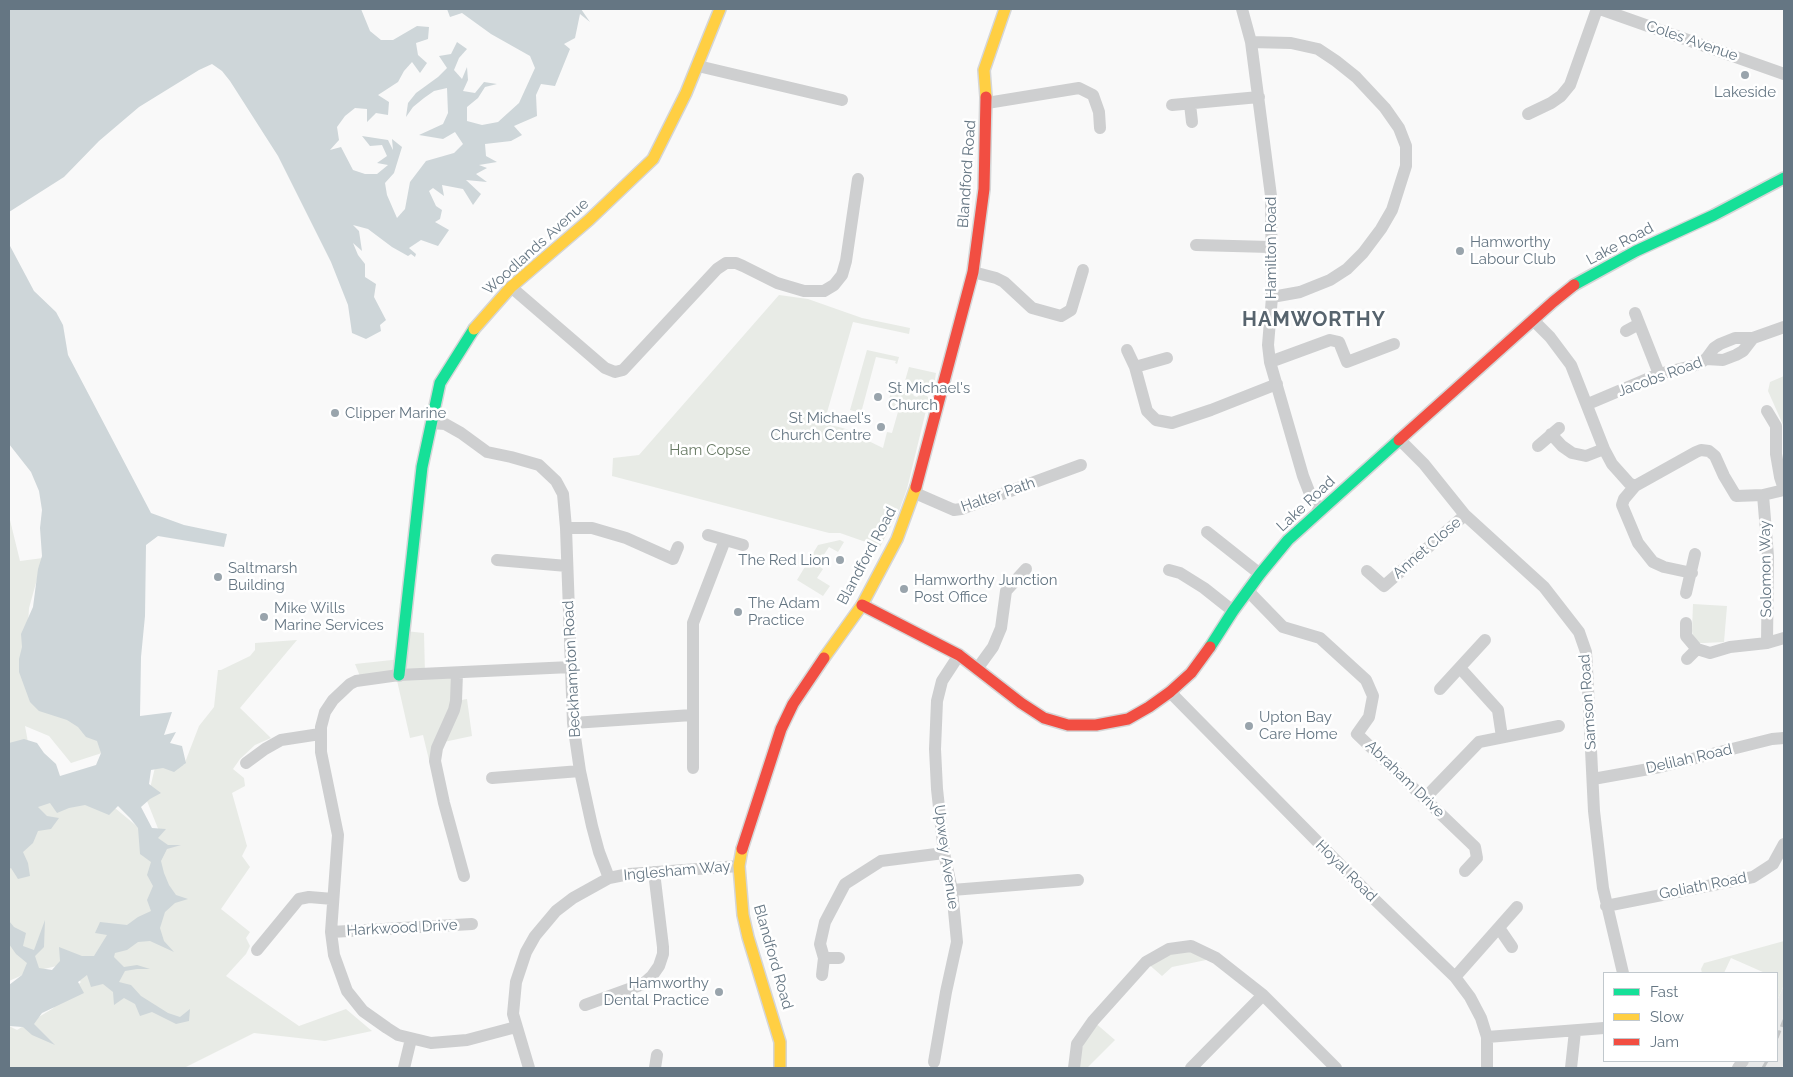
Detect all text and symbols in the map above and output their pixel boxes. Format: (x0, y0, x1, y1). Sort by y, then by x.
street label: Coles Avenue (1644, 17, 1740, 65)
marker: Lakeside (1739, 69, 1751, 81)
place label: Lakeside (1714, 83, 1776, 101)
street label: Blandford Road (954, 119, 980, 229)
street label: Woodlands Avenue (479, 195, 593, 299)
street label: Hamilton Road (1262, 197, 1280, 299)
street label: Lake Road (1584, 219, 1656, 269)
place label: Hamworthy Labour Club (1470, 233, 1556, 268)
marker: Hamworthy Labour Club (1454, 245, 1466, 257)
district label: HAMWORTHY (1241, 308, 1387, 332)
street label: Jacobs Road (1615, 353, 1705, 401)
place label: St Michael's Church (888, 379, 970, 414)
marker: St Michael's Church (872, 391, 884, 403)
place label: Clipper Marine (345, 404, 446, 422)
marker: Clipper Marine (329, 407, 341, 419)
place label: St Michael's Church Centre (771, 409, 871, 444)
marker: St Michael's Church Centre (875, 421, 887, 433)
park label: Ham Copse (669, 441, 751, 459)
street label: Lake Road (1273, 472, 1339, 536)
street label: Halter Path (959, 474, 1037, 516)
street label: Blandford Road (834, 504, 900, 608)
street label: Annet Close (1389, 513, 1465, 583)
street label: Solomon Way (1756, 520, 1776, 618)
place label: The Red Lion (738, 551, 830, 569)
marker: The Red Lion (834, 554, 846, 566)
place label: Saltmarsh Building (228, 559, 298, 594)
marker: Saltmarsh Building (212, 571, 224, 583)
place label: Hamworthy Junction Post Office (914, 571, 1057, 606)
marker: Hamworthy Junction Post Office (898, 583, 910, 595)
place label: The Adam Practice (748, 594, 820, 629)
place label: Mike Wills Marine Services (274, 599, 384, 634)
street label: Beckhampton Road (559, 600, 585, 738)
marker: The Adam Practice (732, 606, 744, 618)
marker: Mike Wills Marine Services (258, 611, 270, 623)
street label: Samson Road (1576, 654, 1600, 750)
place label: Upton Bay Care Home (1259, 708, 1338, 743)
marker: Upton Bay Care Home (1243, 720, 1255, 732)
street label: Abraham Drive (1362, 737, 1448, 821)
street label: Delilah Road (1644, 740, 1734, 778)
street label: Upwey Avenue (930, 804, 962, 910)
street label: Hoyal Road (1312, 837, 1380, 905)
street label: Inglesham Way (623, 857, 731, 885)
street label: Goliath Road (1658, 869, 1748, 903)
street label: Blandford Road (749, 903, 797, 1011)
street label: Harkwood Drive (346, 916, 458, 940)
legend (1603, 972, 1778, 1062)
place label: Hamworthy Dental Practice (603, 974, 709, 1009)
text: Fast (1650, 983, 1678, 1001)
marker: Hamworthy Dental Practice (713, 986, 725, 998)
text: Slow (1650, 1008, 1684, 1026)
text: Jam (1650, 1033, 1679, 1051)

